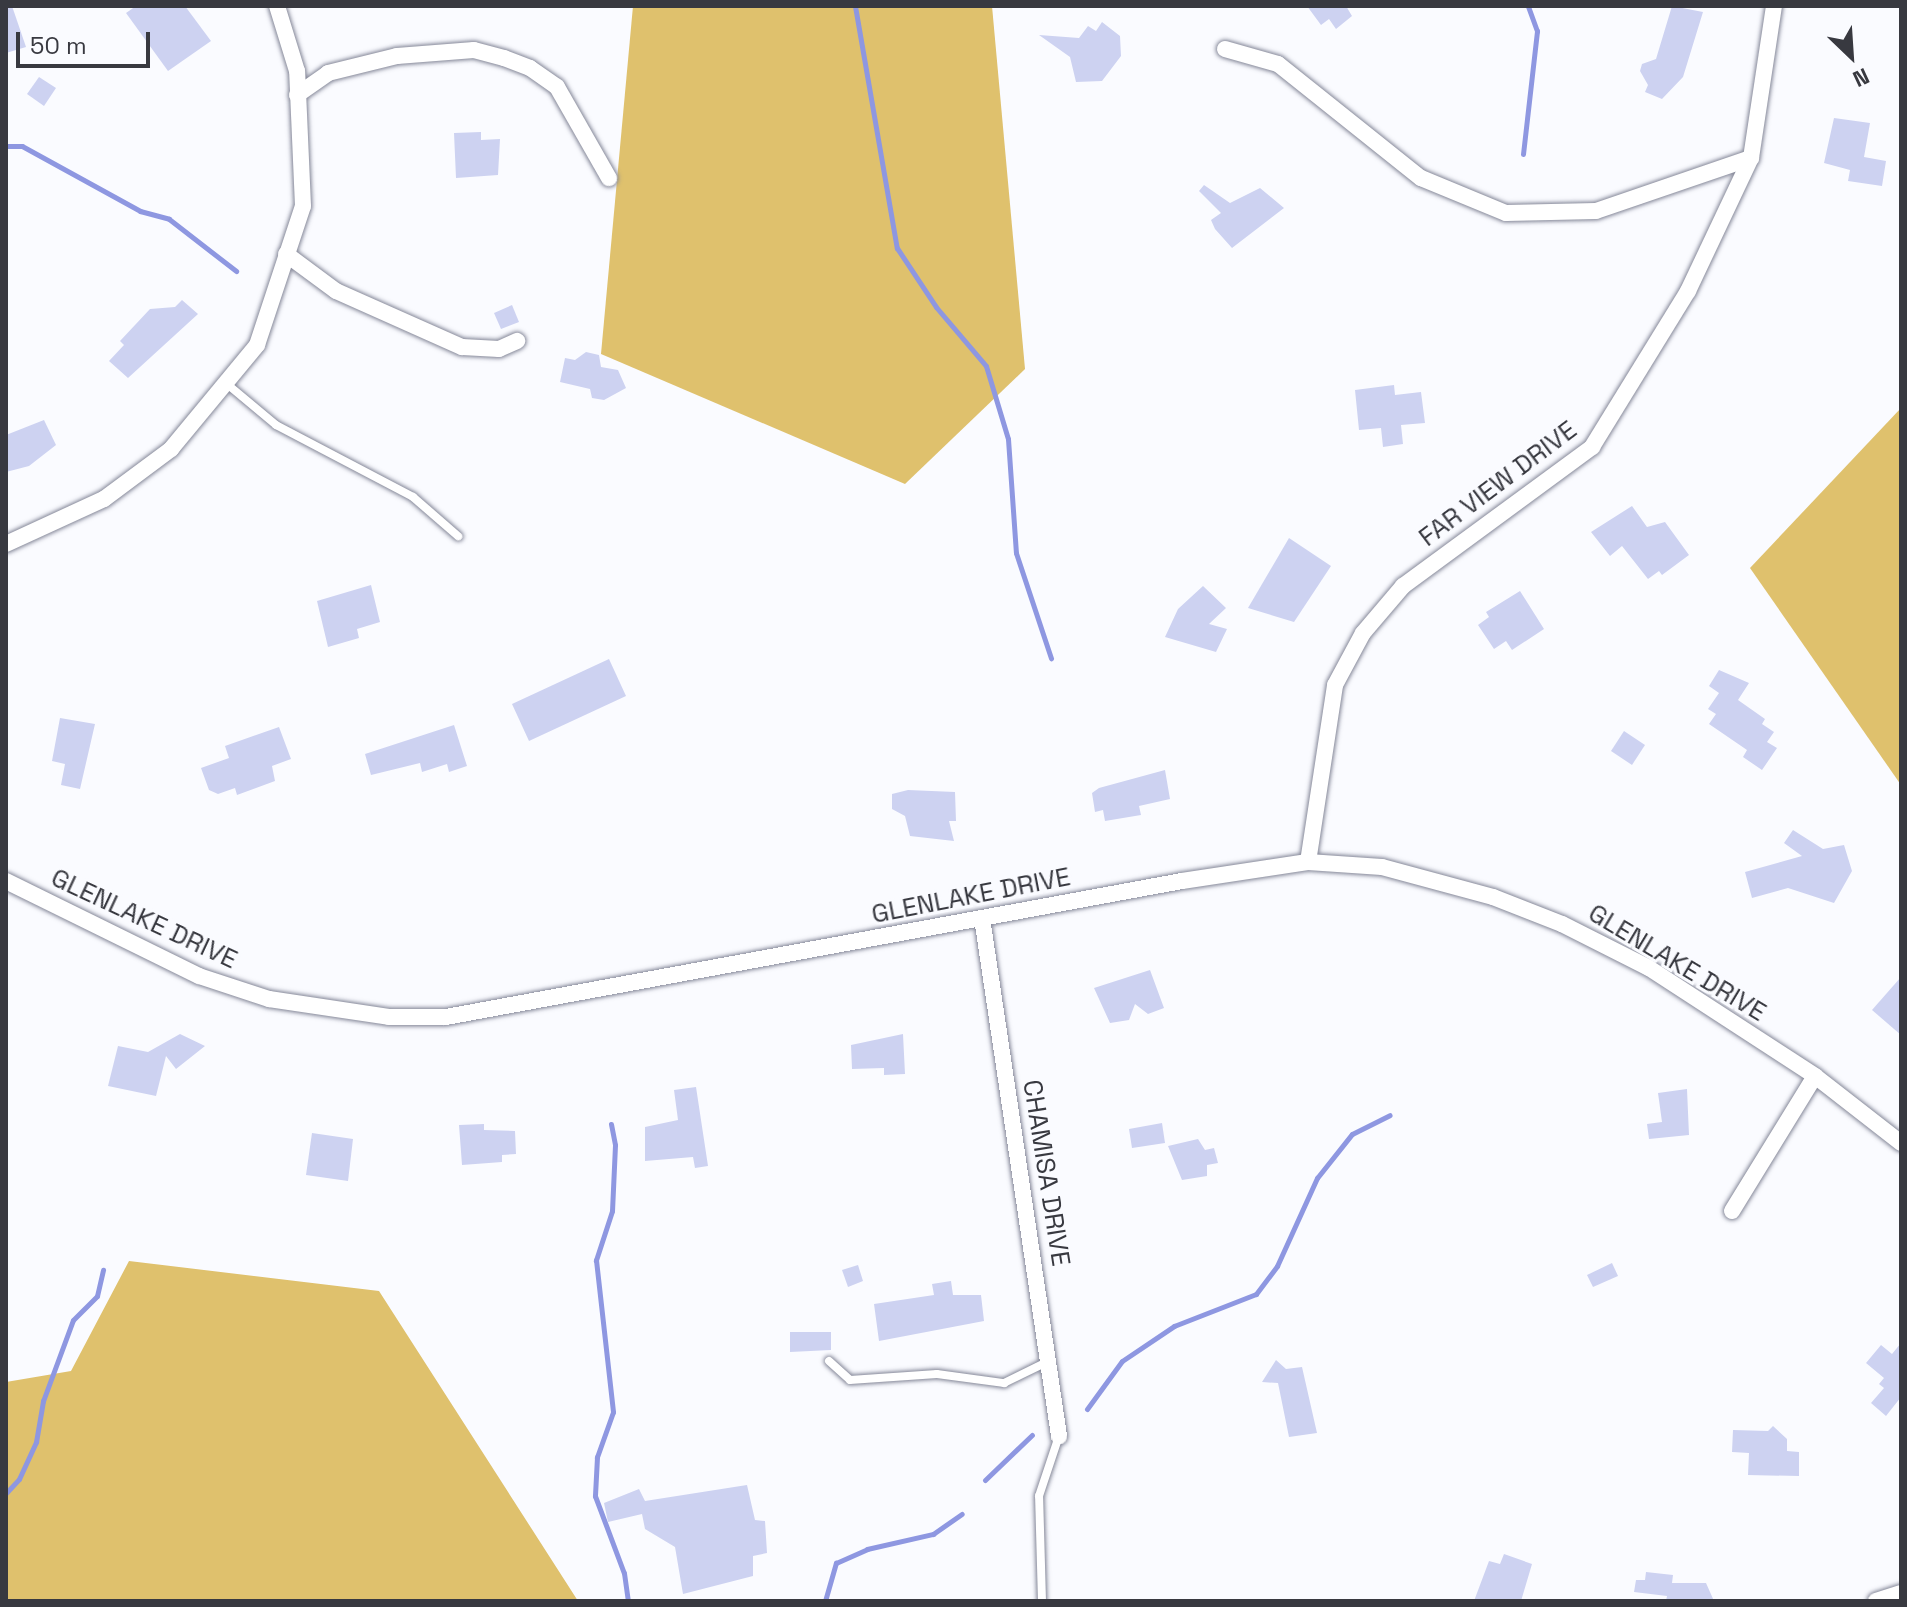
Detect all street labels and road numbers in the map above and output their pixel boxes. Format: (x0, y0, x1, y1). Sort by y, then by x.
street label: FAR VIEW DRIVE (1413, 414, 1583, 554)
street label: GLENLAKE DRIVE (869, 861, 1073, 931)
street label: GLENLAKE DRIVE (46, 862, 242, 976)
street label: GLENLAKE DRIVE (1583, 898, 1771, 1028)
street label: CHAMISA DRIVE (1016, 1077, 1076, 1269)

